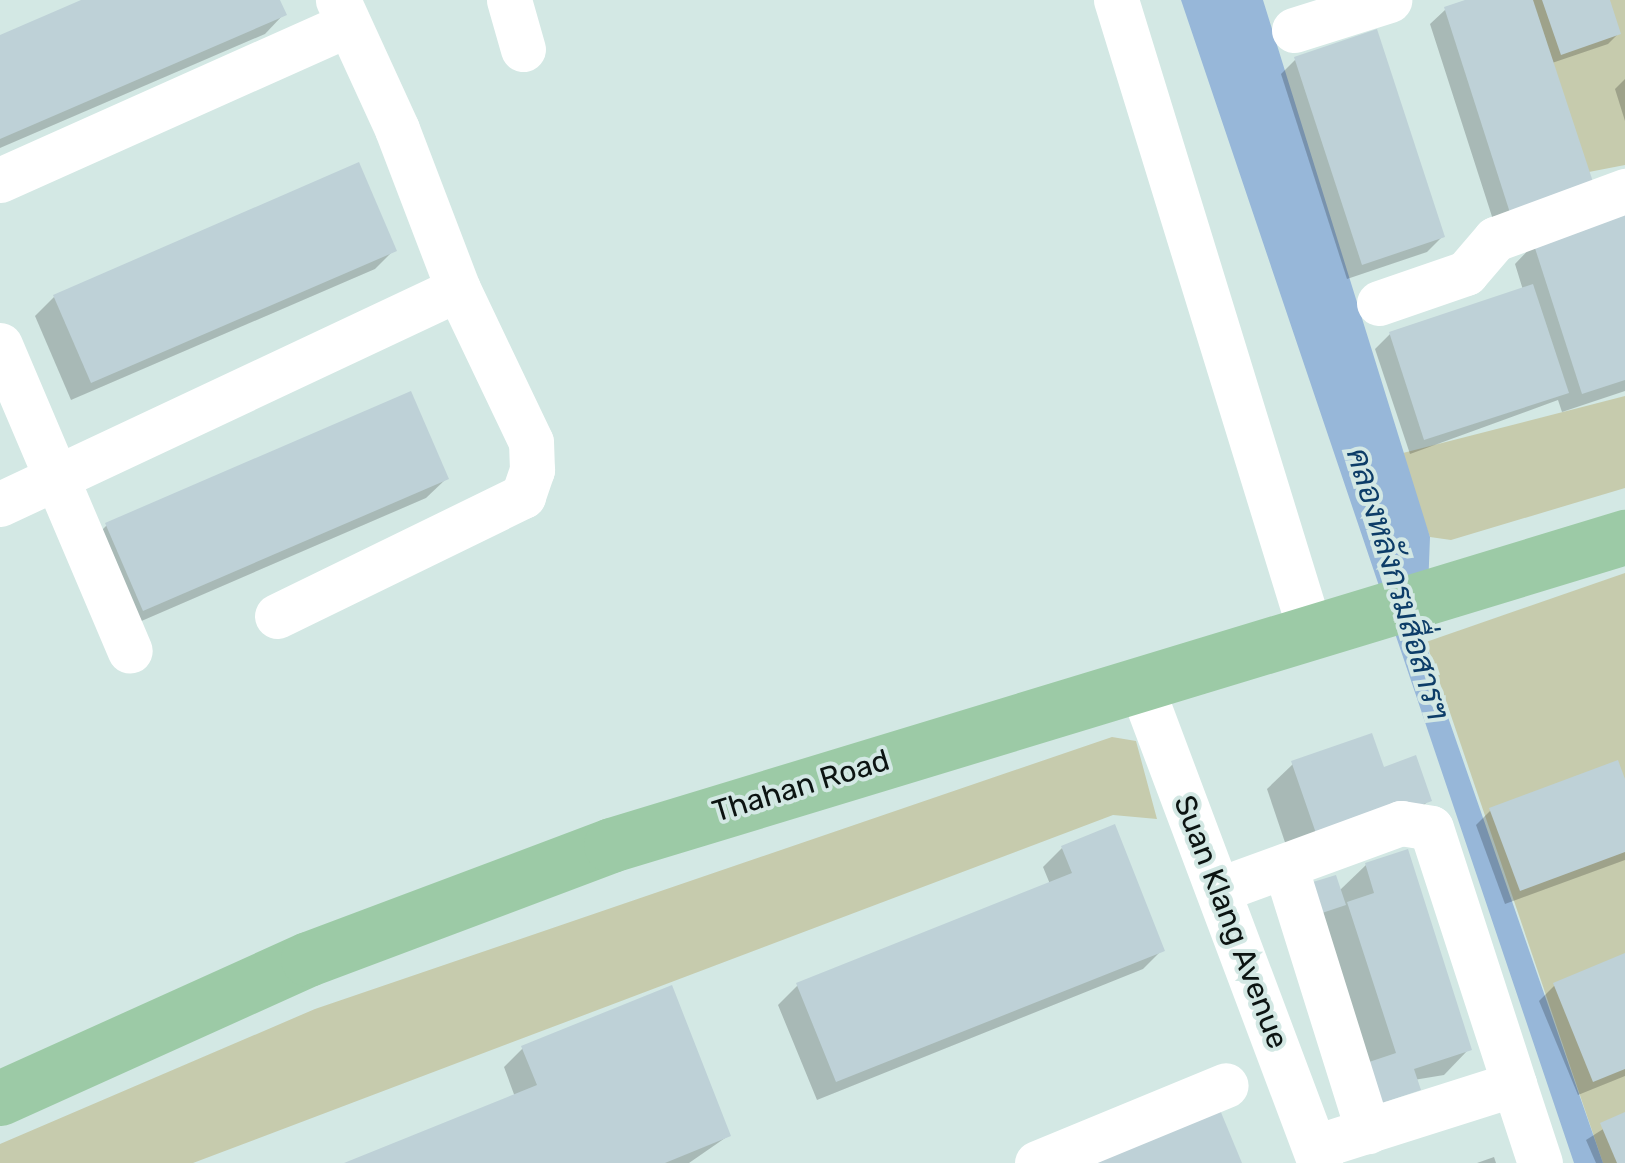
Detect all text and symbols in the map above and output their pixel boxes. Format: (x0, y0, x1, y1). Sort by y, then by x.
water label: คลองหลังกรมสื่อสารฯ (1338, 443, 1458, 725)
street label: Thahan Road (708, 742, 894, 830)
street label: Suan Klang Avenue (1166, 790, 1296, 1054)

